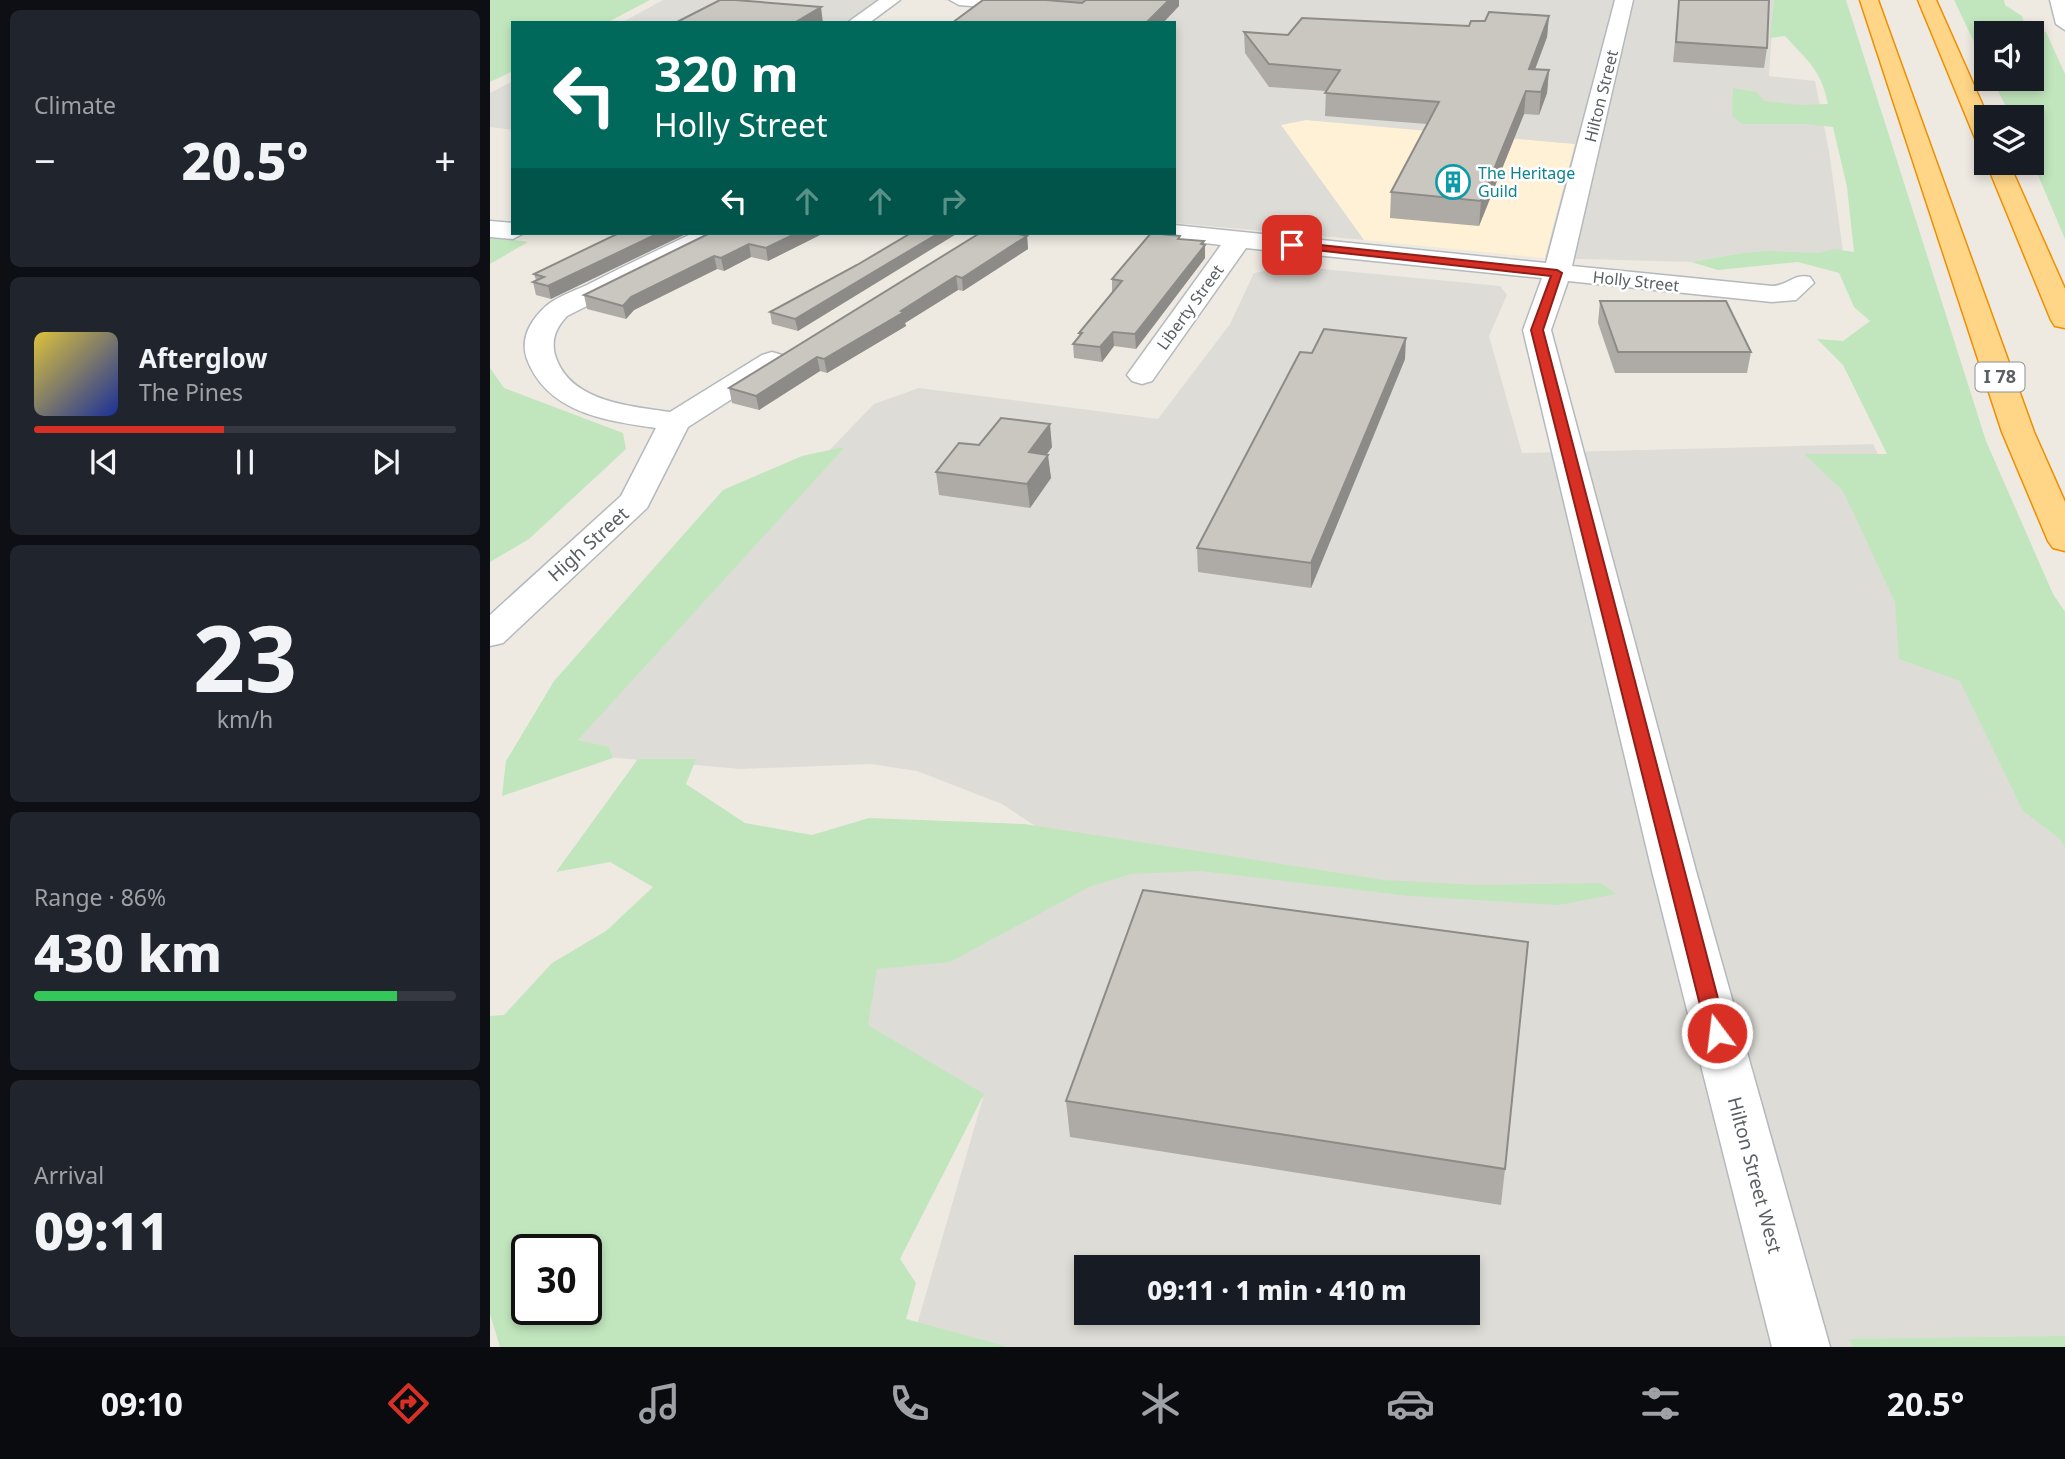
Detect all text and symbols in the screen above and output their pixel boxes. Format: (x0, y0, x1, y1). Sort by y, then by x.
map controls (1974, 21, 2044, 175)
button: sound (1974, 21, 2044, 91)
text: 320 m (654, 40, 799, 106)
street label: Hilton Street (1579, 47, 1623, 144)
icon: left (539, 49, 630, 140)
text: Climate (34, 89, 116, 121)
text: Holly Street (654, 103, 828, 146)
button: layers (1974, 105, 2044, 175)
text: 20.5° (182, 124, 308, 195)
text: − (34, 134, 56, 186)
text: + (434, 134, 456, 186)
place label: The Heritage Guild (1478, 162, 1575, 202)
building icon: The Heritage Guild (1434, 163, 1472, 201)
icon: left (715, 182, 753, 220)
icon: ahead (788, 182, 826, 220)
icon: ahead (861, 182, 899, 220)
icon: right (934, 182, 972, 220)
pin (1262, 215, 1322, 275)
icon: arrive (1273, 226, 1311, 264)
street label: Liberty Street (1151, 260, 1229, 354)
street label: Holly Street (1592, 266, 1681, 296)
text: Afterglow (139, 340, 267, 376)
road number: I 78 (1976, 362, 2024, 391)
text: The Pines (139, 376, 243, 408)
icon: previous (85, 443, 123, 481)
icon: pause (226, 443, 264, 481)
icon: next (367, 443, 405, 481)
street label: High Street (542, 501, 634, 587)
text: 23 (193, 595, 297, 719)
text: km/h (217, 703, 273, 735)
text: Range · 86% (34, 881, 166, 913)
text: 430 km (34, 916, 222, 987)
position arrow (1680, 996, 1754, 1070)
street label: Hilton Street West (1722, 1094, 1788, 1256)
text: Arrival (34, 1159, 104, 1191)
text: 09:11 (34, 1194, 169, 1265)
speed limit sign: 30 (511, 1234, 602, 1325)
text: 09:11 · 1 min · 410 m (1147, 1272, 1407, 1308)
icon: directions (384, 1379, 433, 1428)
icon: music (635, 1379, 684, 1428)
icon: phone (885, 1379, 934, 1428)
icon: climate (1136, 1379, 1185, 1428)
icon: car (1386, 1379, 1435, 1428)
icon: filters (1636, 1379, 1685, 1428)
text: 09:10 (101, 1382, 183, 1425)
text: 20.5° (1887, 1382, 1964, 1425)

